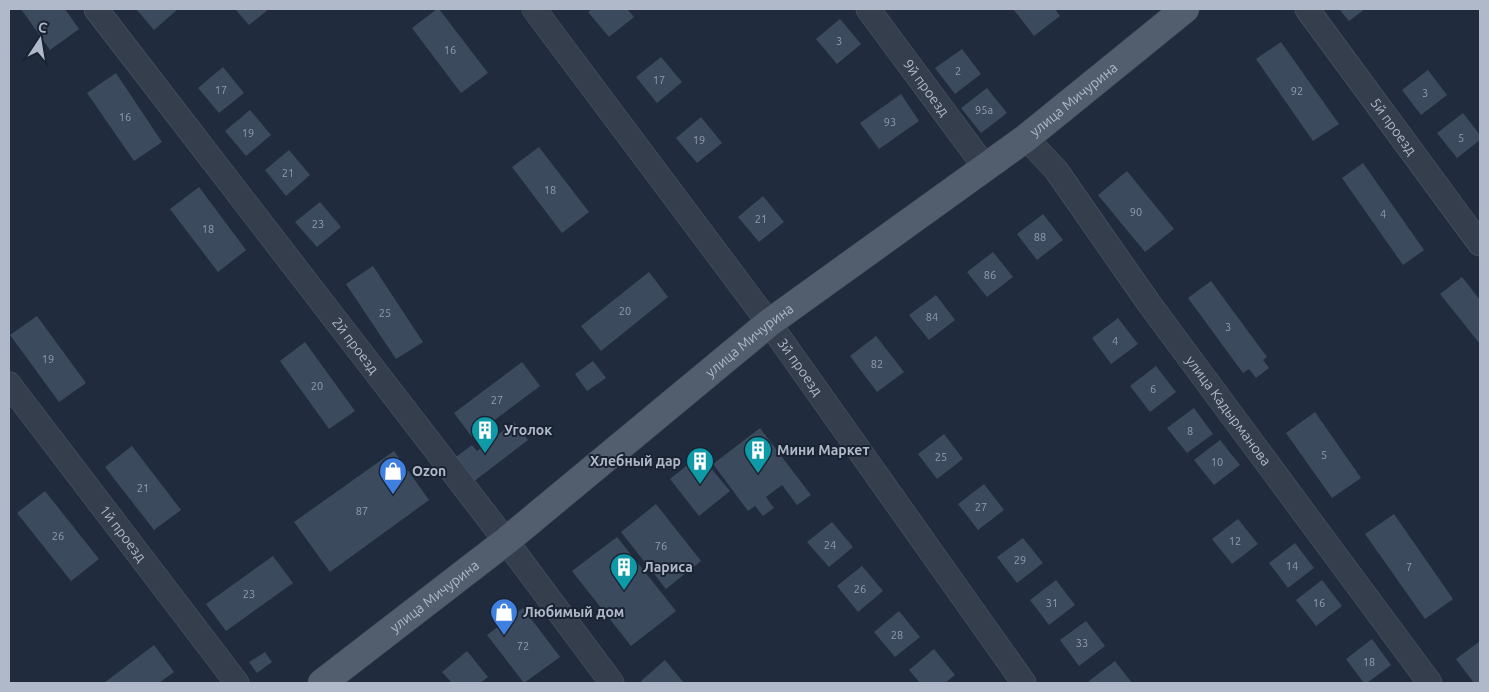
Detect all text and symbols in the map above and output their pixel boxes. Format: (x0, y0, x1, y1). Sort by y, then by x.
north arrow (15, 15, 65, 65)
text: С (37, 19, 49, 36)
house number: 3 (836, 35, 842, 47)
house number: 16 (444, 44, 456, 56)
street label: 9й проезд (900, 56, 953, 119)
street label: улица Мичурина (1027, 59, 1121, 140)
house number: 2 (955, 65, 961, 77)
house number: 17 (653, 74, 665, 86)
house number: 17 (215, 84, 227, 96)
house number: 92 (1291, 85, 1303, 97)
house number: 3 (1422, 87, 1428, 99)
street label: 5й проезд (1367, 95, 1420, 158)
house number: 95а (975, 104, 993, 116)
house number: 16 (119, 111, 131, 123)
house number: 93 (884, 116, 896, 128)
house number: 19 (242, 127, 254, 139)
house number: 5 (1458, 132, 1464, 144)
house number: 19 (693, 134, 705, 146)
house number: 21 (282, 167, 294, 179)
house number: 18 (544, 184, 556, 196)
house number: 90 (1130, 206, 1142, 218)
house number: 4 (1380, 208, 1386, 220)
house number: 21 (755, 213, 767, 225)
house number: 23 (312, 218, 324, 230)
house number: 18 (202, 223, 214, 235)
house number: 88 (1034, 231, 1046, 243)
house number: 86 (984, 269, 996, 281)
street label: улица Мичурина (702, 300, 796, 380)
house number: 20 (619, 305, 631, 317)
house number: 25 (379, 307, 391, 319)
house number: 84 (926, 311, 938, 323)
street label: 2й проезд (329, 314, 382, 377)
house number: 3 (1225, 321, 1231, 333)
street label: 3й проезд (774, 335, 826, 399)
house number: 4 (1112, 335, 1118, 347)
house number: 19 (42, 353, 54, 365)
street label: улица Кадырманова (1183, 353, 1274, 469)
house number: 82 (871, 358, 883, 370)
house number: 20 (311, 380, 323, 392)
house number: 6 (1150, 383, 1156, 395)
house number: 27 (491, 394, 503, 406)
building icon: Уголок (470, 415, 500, 454)
place label: Уголок (504, 422, 552, 438)
house number: 8 (1187, 425, 1193, 437)
building icon: Мини Маркет (743, 435, 773, 474)
place label: Мини Маркет (777, 442, 869, 458)
building icon: Хлебный дар (685, 446, 715, 485)
house number: 5 (1321, 449, 1327, 461)
house number: 25 (935, 451, 947, 463)
place label: Хлебный дар (590, 453, 681, 469)
shop icon: Ozon (378, 456, 408, 495)
house number: 10 (1211, 456, 1223, 468)
place label: Ozon (412, 463, 446, 479)
house number: 21 (137, 482, 149, 494)
house number: 27 (975, 501, 987, 513)
street label: 1й проезд (96, 502, 150, 565)
house number: 87 (356, 505, 368, 517)
house number: 26 (52, 530, 64, 542)
house number: 12 (1229, 535, 1241, 547)
house number: 24 (824, 539, 836, 551)
house number: 76 (655, 540, 667, 552)
building icon: Лариса (609, 552, 639, 591)
house number: 29 (1014, 554, 1026, 566)
street label: улица Мичурина (387, 557, 482, 636)
place label: Лариса (643, 559, 693, 575)
house number: 14 (1286, 560, 1298, 572)
house number: 7 (1406, 561, 1412, 573)
house number: 26 (854, 583, 866, 595)
house number: 23 (243, 588, 255, 600)
shop icon: Любимый дом (489, 597, 519, 636)
house number: 31 (1046, 597, 1058, 609)
house number: 16 (1313, 597, 1325, 609)
place label: Любимый дом (523, 604, 624, 620)
house number: 28 (891, 629, 903, 641)
house number: 33 (1076, 637, 1088, 649)
house number: 72 (517, 640, 529, 652)
house number: 18 (1363, 656, 1375, 668)

